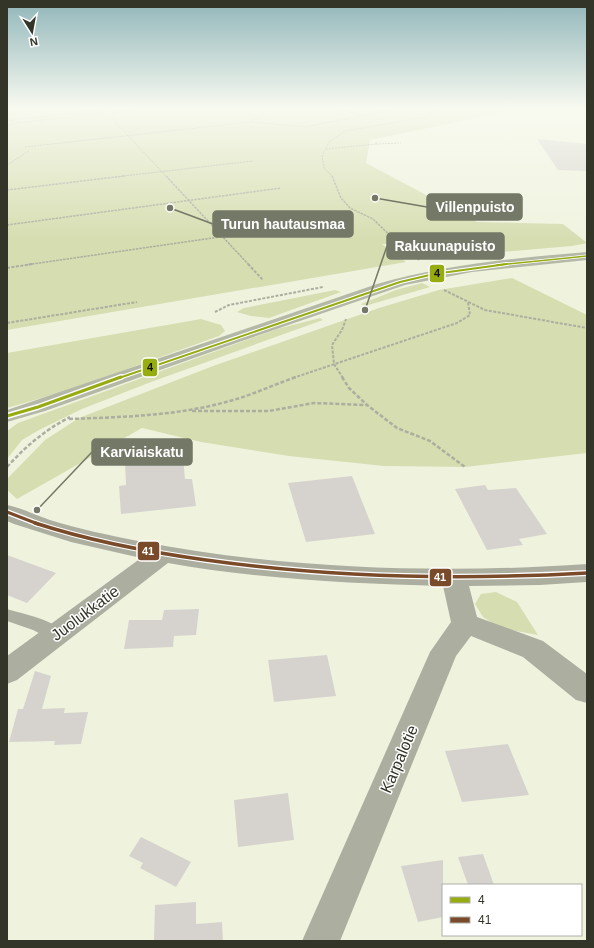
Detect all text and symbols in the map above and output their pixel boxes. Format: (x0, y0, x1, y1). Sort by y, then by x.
north arrow (12, 12, 52, 52)
text: N (29, 35, 39, 48)
callout: Villenpuisto (427, 194, 522, 220)
text: Villenpuisto (435, 199, 515, 215)
callout: Turun hautausmaa (213, 211, 353, 237)
text: Turun hautausmaa (221, 216, 345, 232)
callout: Rakuunapuisto (387, 233, 504, 259)
text: Rakuunapuisto (394, 238, 496, 254)
line badge: 4 (429, 264, 445, 283)
text: 4 (434, 267, 441, 279)
line badge: 4 (142, 358, 158, 377)
text: 4 (147, 361, 154, 373)
callout: Karviaiskatu (92, 439, 192, 465)
text: Karviaiskatu (100, 444, 184, 460)
line badge: 41 (137, 541, 160, 561)
text: 41 (142, 545, 154, 557)
line badge: 41 (429, 568, 452, 587)
text: 41 (434, 571, 446, 583)
street label: Juolukkatie (48, 582, 122, 644)
street label: Karpalotie (377, 722, 421, 795)
legend (442, 884, 582, 936)
text: 4 (478, 893, 485, 907)
text: 41 (478, 913, 492, 927)

